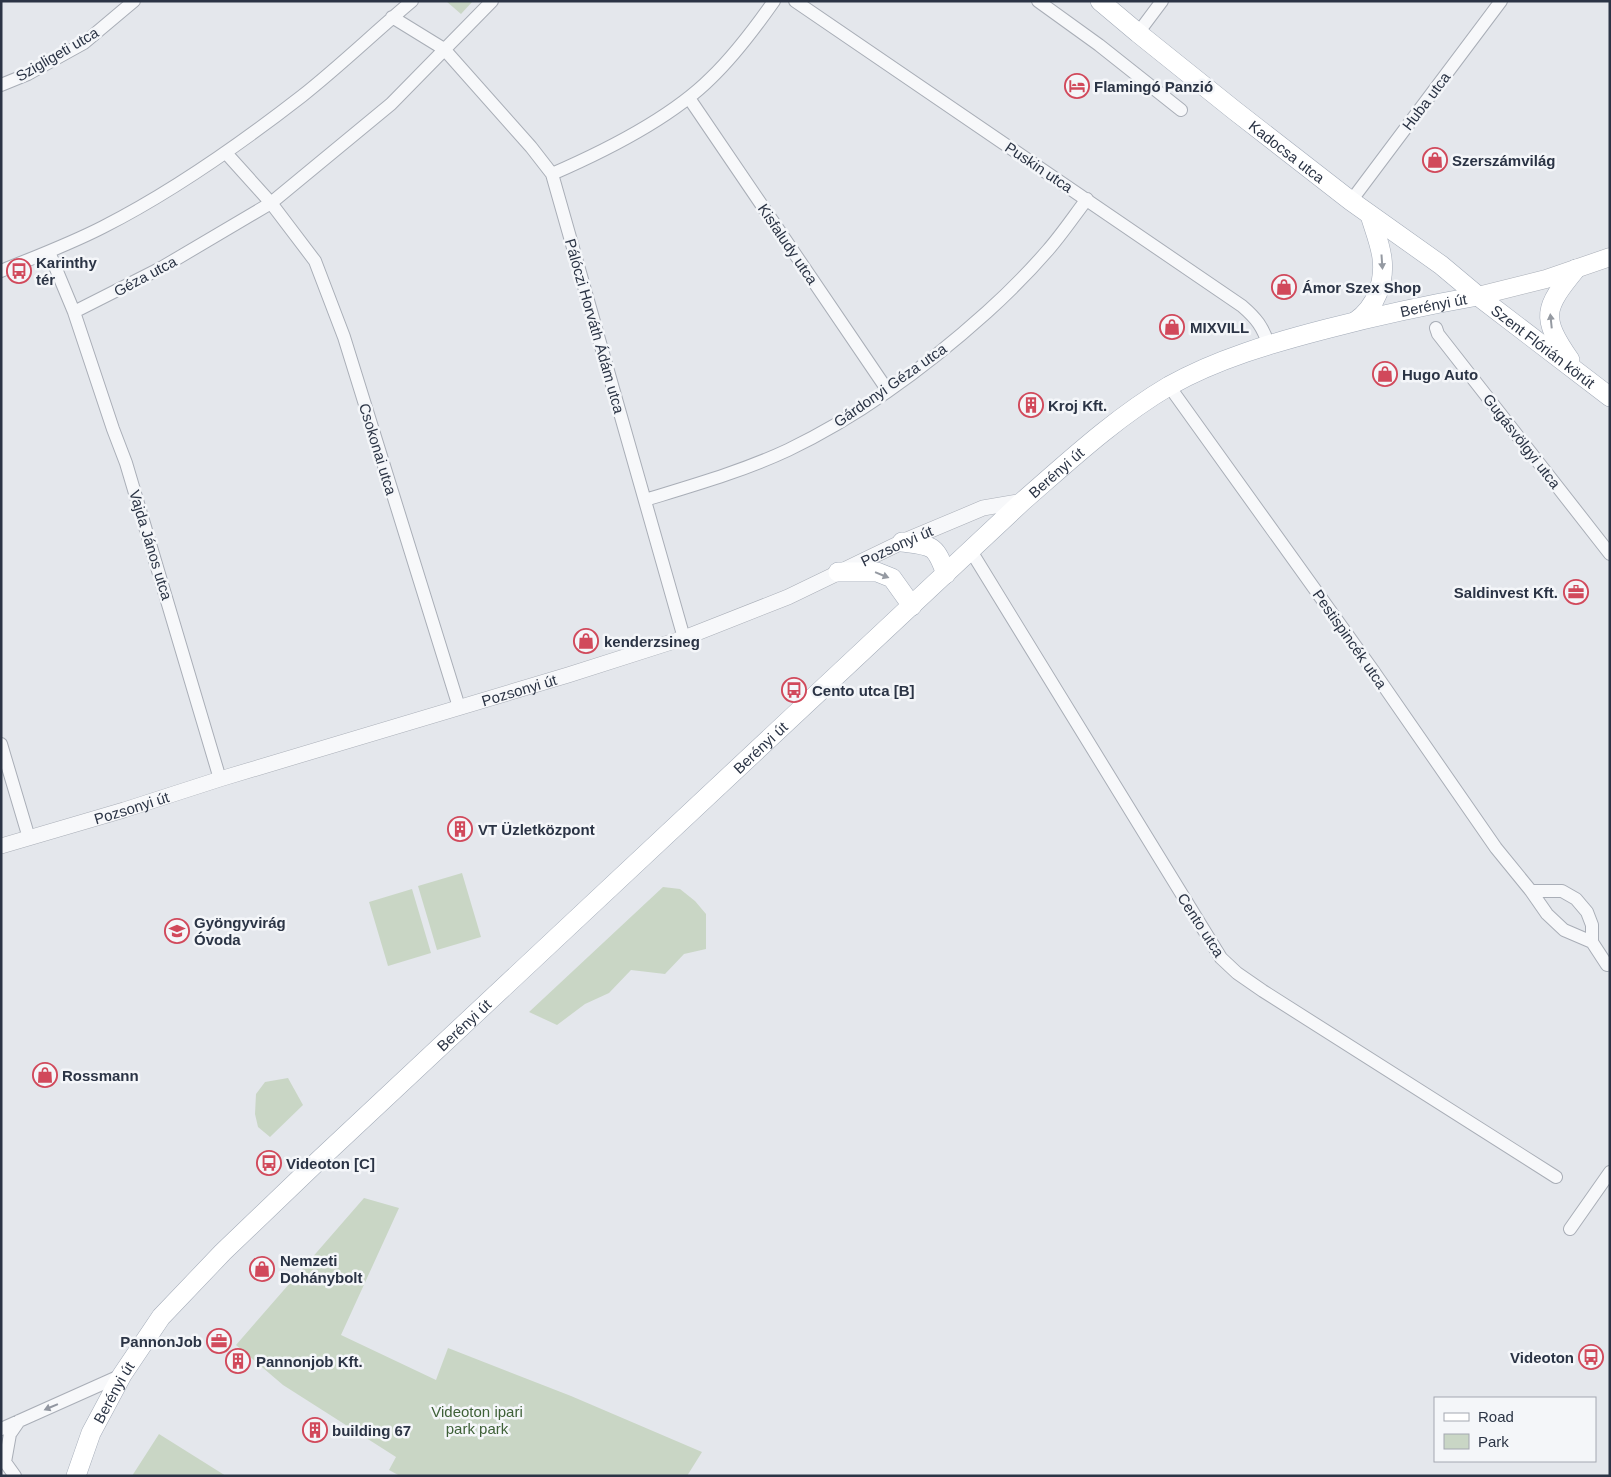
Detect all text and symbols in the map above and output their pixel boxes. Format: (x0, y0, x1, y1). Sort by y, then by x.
street label: Szigligeti utca (13, 23, 102, 85)
street label: Huba utca (1399, 68, 1454, 133)
hotel icon: Flamingó Panzió (1064, 73, 1090, 99)
place label: Flamingó Panzió (1094, 78, 1213, 95)
street label: Kadocsa utca (1246, 117, 1329, 186)
street label: Puskin utca (1002, 138, 1076, 196)
shop icon: Szerszámvilág (1422, 147, 1448, 173)
place label: Szerszámvilág (1452, 152, 1555, 169)
street label: Kisfaludy utca (755, 201, 822, 288)
street label: Pálóczi Horváth Ádám utca (562, 237, 628, 416)
street label: Géza utca (111, 252, 180, 300)
place label: Karinthy tér (36, 254, 98, 288)
one-way arrow (1379, 255, 1387, 271)
bus stop icon: Karinthy tér (6, 258, 32, 284)
shop icon: Ámor Szex Shop (1271, 274, 1297, 300)
place label: Ámor Szex Shop (1302, 279, 1421, 296)
street label: Berényi út (1398, 290, 1469, 320)
street label: Szent Flórián körút (1488, 301, 1599, 392)
one-way arrow (1547, 312, 1555, 328)
shop icon: MIXVILL (1159, 314, 1185, 340)
place label: MIXVILL (1190, 319, 1249, 336)
street label: Gárdonyi Géza utca (830, 339, 950, 430)
shop icon: Hugo Auto (1372, 361, 1398, 387)
place label: Hugo Auto (1402, 366, 1478, 383)
street label: Gugásvölgyi utca (1480, 390, 1565, 492)
building icon: Kroj Kft. (1018, 392, 1044, 418)
place label: Kroj Kft. (1048, 397, 1107, 414)
street label: Csokonai utca (356, 401, 400, 498)
street label: Berényi út (1025, 443, 1088, 501)
street label: Vajda János utca (126, 488, 176, 603)
street label: Pozsonyi út (858, 521, 936, 569)
one-way arrow (875, 571, 889, 579)
office icon: Saldinvest Kft. (1563, 579, 1589, 605)
place label: Saldinvest Kft. (1454, 584, 1558, 601)
street label: Pestispincék utca (1310, 586, 1391, 692)
shop icon: kenderzsineg (573, 628, 599, 654)
place label: kenderzsineg (604, 633, 700, 650)
street label: Pozsonyi út (479, 670, 559, 709)
bus stop icon: Cento utca [B] (781, 677, 807, 703)
place label: Cento utca [B] (812, 682, 915, 699)
street label: Berényi út (729, 717, 791, 777)
street label: Pozsonyi út (92, 787, 172, 827)
building icon: VT Üzletközpont (447, 816, 473, 842)
place label: VT Üzletközpont (478, 821, 595, 838)
street label: Cento utca (1174, 890, 1228, 961)
place label: Gyöngyvirág Óvoda (194, 914, 286, 948)
school or university icon: Gyöngyvirág Óvoda (164, 918, 190, 944)
street label: Berényi út (433, 995, 495, 1054)
shop icon: Rossmann (32, 1062, 58, 1088)
place label: Rossmann (62, 1067, 139, 1084)
bus stop icon: Videoton [C] (256, 1150, 282, 1176)
place label: Videoton [C] (286, 1155, 375, 1172)
place label: Nemzeti Dohánybolt (280, 1252, 363, 1286)
shop icon: Nemzeti Dohánybolt (249, 1256, 275, 1282)
office icon: PannonJob (206, 1328, 232, 1354)
place label: PannonJob (120, 1333, 202, 1350)
bus stop icon: Videoton (1578, 1344, 1604, 1370)
building icon: Pannonjob Kft. (225, 1348, 251, 1374)
place label: Videoton (1510, 1349, 1574, 1366)
place label: Pannonjob Kft. (256, 1353, 363, 1370)
street label: Berényi út (89, 1358, 138, 1426)
legend (1434, 1397, 1596, 1462)
one-way arrow (43, 1403, 58, 1411)
park label: Videoton ipari park park (431, 1403, 523, 1437)
text: Road (1478, 1408, 1514, 1425)
building icon: building 67 (302, 1417, 328, 1443)
place label: building 67 (332, 1422, 411, 1439)
text: Park (1478, 1433, 1509, 1450)

